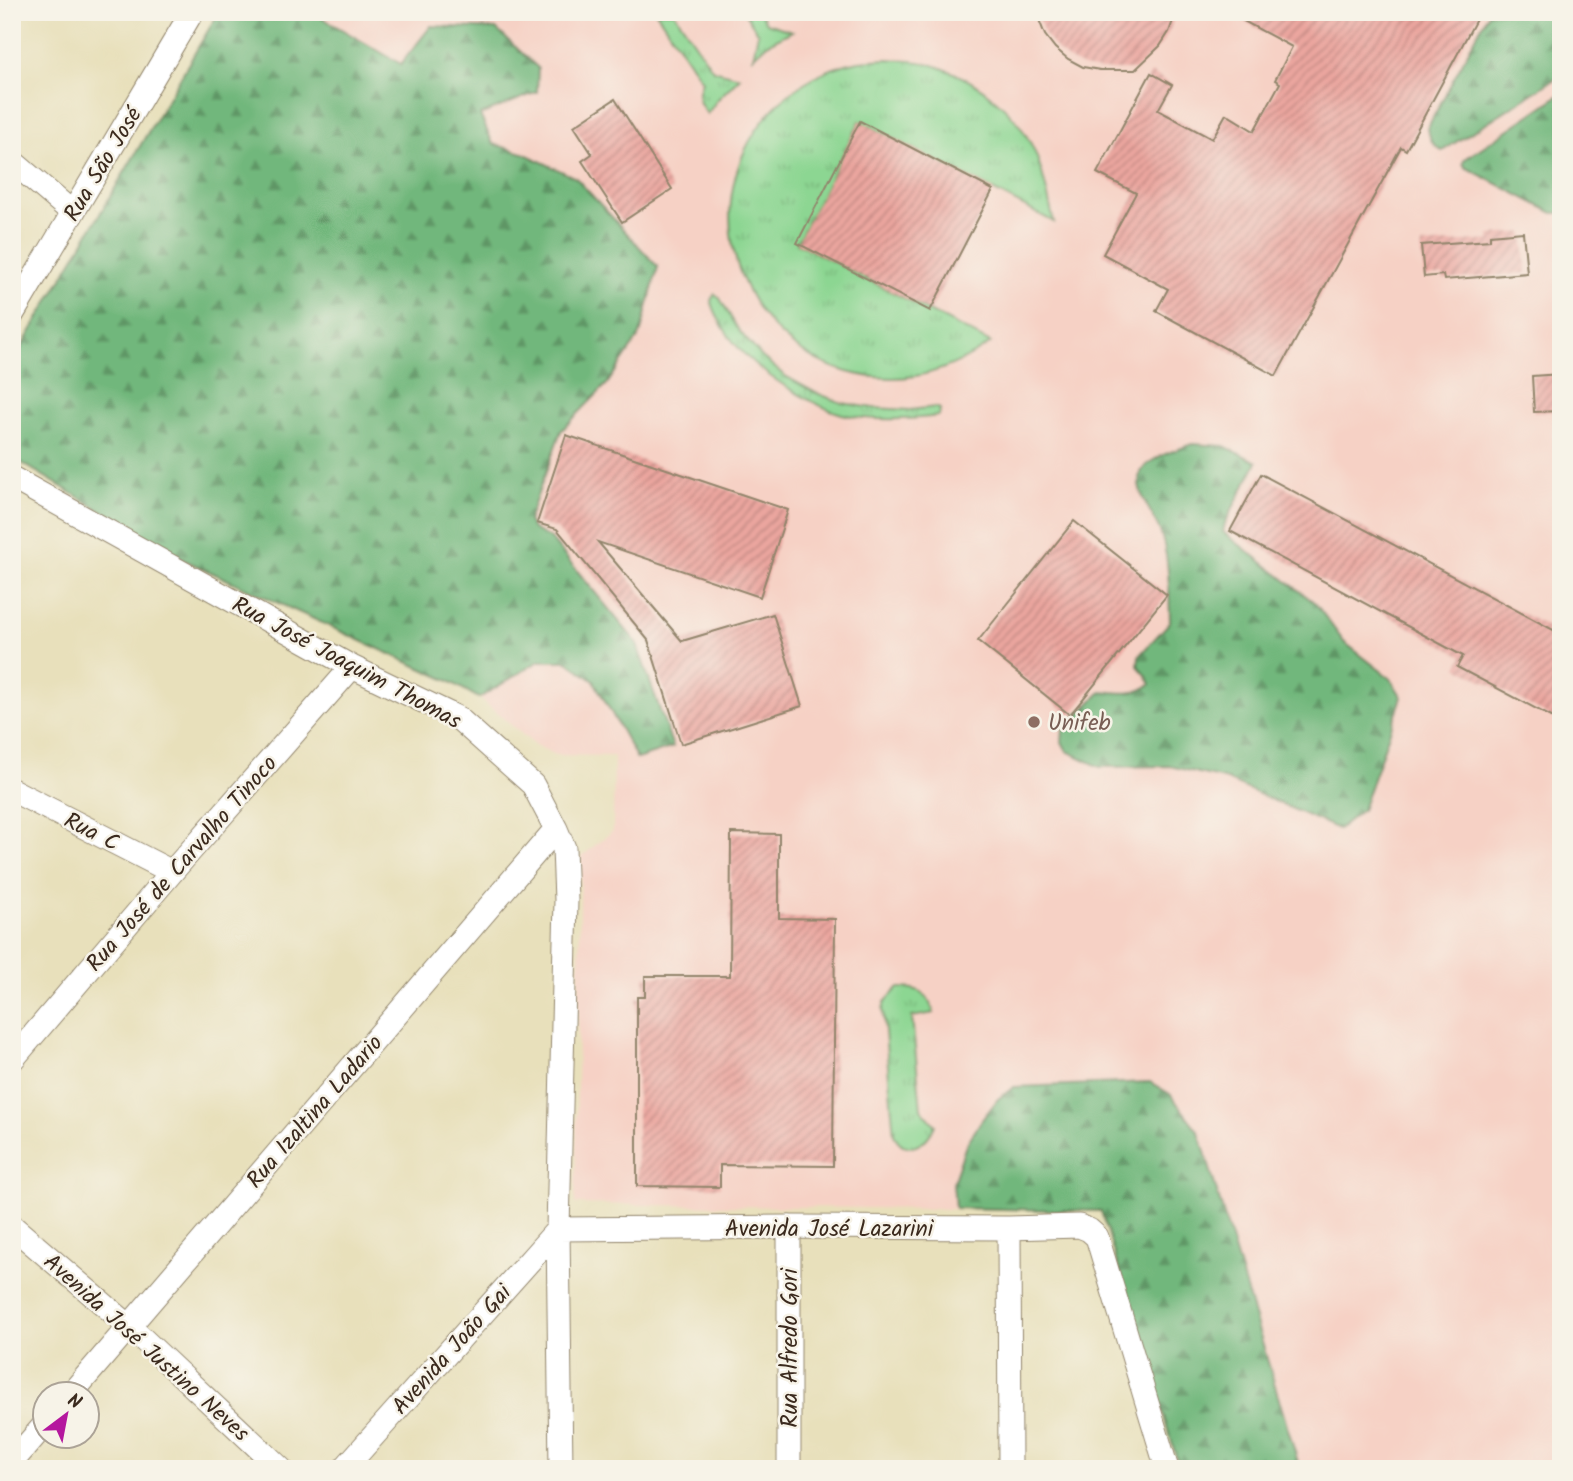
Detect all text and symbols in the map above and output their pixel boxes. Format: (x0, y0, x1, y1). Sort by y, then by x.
street label: Rua São José (55, 100, 153, 229)
street label: Rua José Joaquim Thomas (225, 588, 468, 740)
place label: Unifeb (1048, 706, 1111, 742)
marker: Unifeb (1026, 714, 1042, 730)
street label: Rua José de Carvalho Tinoco (78, 748, 287, 981)
street label: Rua C (57, 804, 125, 862)
street label: Rua Izaltina Ladario (238, 1027, 393, 1197)
street label: Avenida José Lazarini (725, 1212, 935, 1248)
street label: Avenida José Justino Neves (38, 1247, 256, 1447)
street label: Rua Alfredo Gori (773, 1267, 809, 1428)
street label: Avenida João Gai (384, 1276, 522, 1424)
north arrow (32, 1380, 102, 1450)

